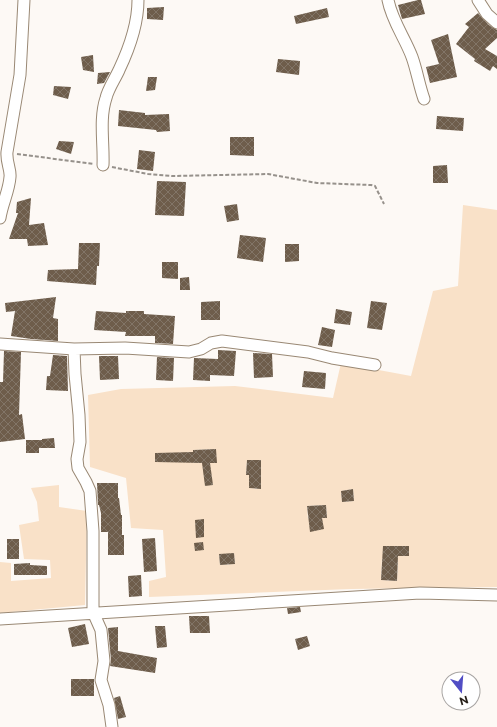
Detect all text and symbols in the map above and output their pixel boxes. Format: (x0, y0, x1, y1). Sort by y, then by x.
north arrow (441, 671, 481, 711)
text: N (458, 693, 470, 709)

